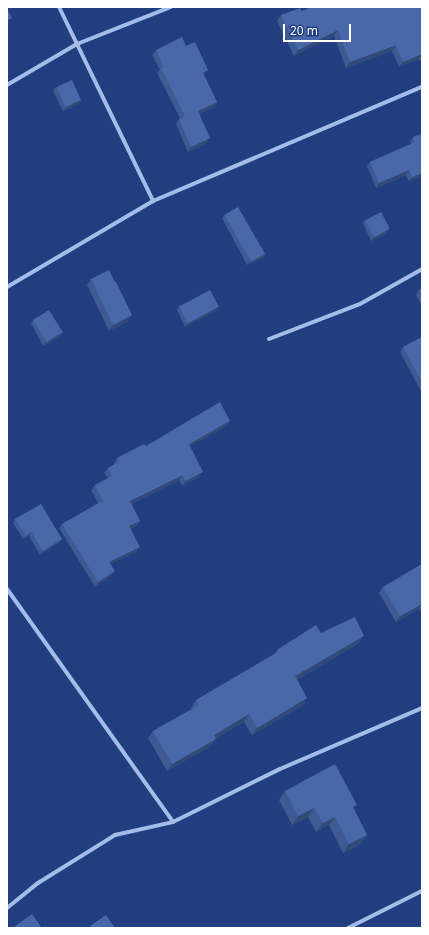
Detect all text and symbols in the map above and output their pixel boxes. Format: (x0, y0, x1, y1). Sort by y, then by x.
scale bar (285, 16, 353, 42)
text: 20 m (290, 22, 318, 39)

